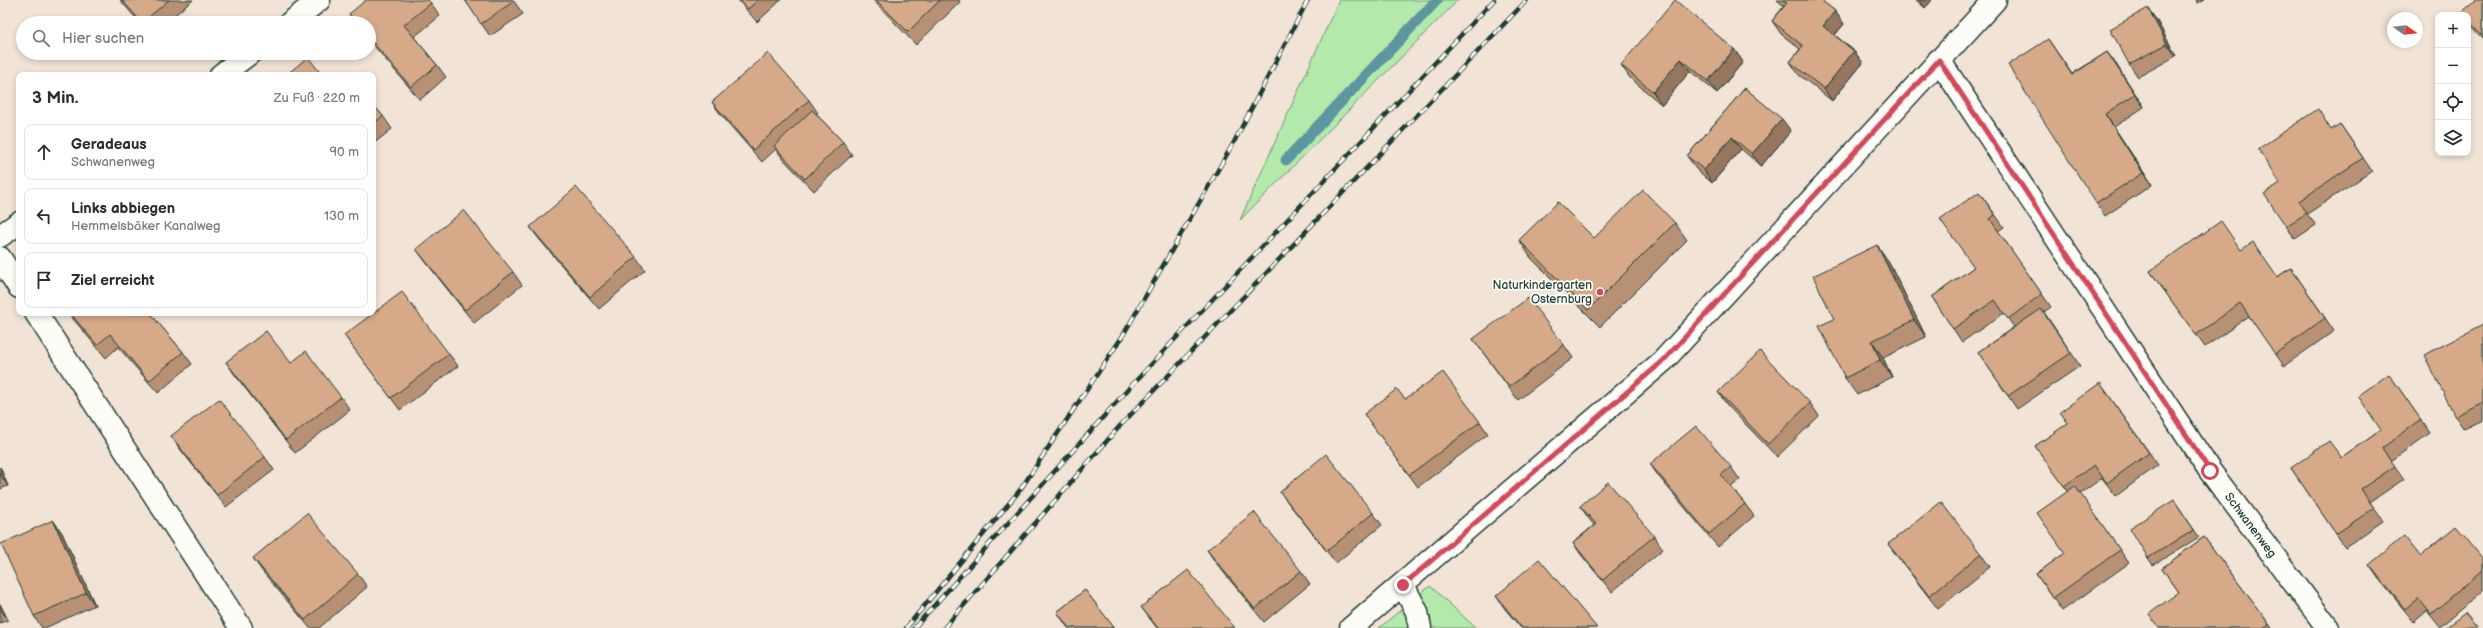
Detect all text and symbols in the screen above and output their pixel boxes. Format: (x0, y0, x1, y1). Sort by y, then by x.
north arrow (2387, 12, 2423, 48)
map controls (2435, 12, 2471, 156)
button: + (2435, 12, 2471, 48)
search box (16, 16, 376, 60)
icon: search (30, 27, 52, 49)
text: Hier suchen (62, 29, 144, 48)
button: − (2435, 48, 2471, 84)
button: locate (2435, 84, 2471, 120)
text: 3 Min. (32, 88, 79, 108)
text: Zu Fuß · 220 m (274, 90, 360, 106)
button: layers (2435, 120, 2471, 156)
text: Geradeaus (71, 135, 147, 154)
icon: ahead (33, 141, 55, 163)
text: 90 m (330, 144, 359, 160)
text: Schwanenweg (71, 154, 155, 170)
text: Links abbiegen (71, 199, 175, 218)
icon: left (33, 205, 55, 227)
text: 130 m (324, 208, 359, 224)
text: Hemmelsbäker Kanalweg (71, 218, 221, 234)
icon: arrive (33, 269, 55, 291)
text: Ziel erreicht (71, 271, 154, 290)
place label: Naturkindergarten Osternburg (1493, 278, 1592, 307)
marker: Naturkindergarten Osternburg (1595, 287, 1605, 297)
route start (2201, 462, 2219, 480)
street label: Schwanenweg (2221, 490, 2280, 561)
route end (1394, 576, 1412, 594)

